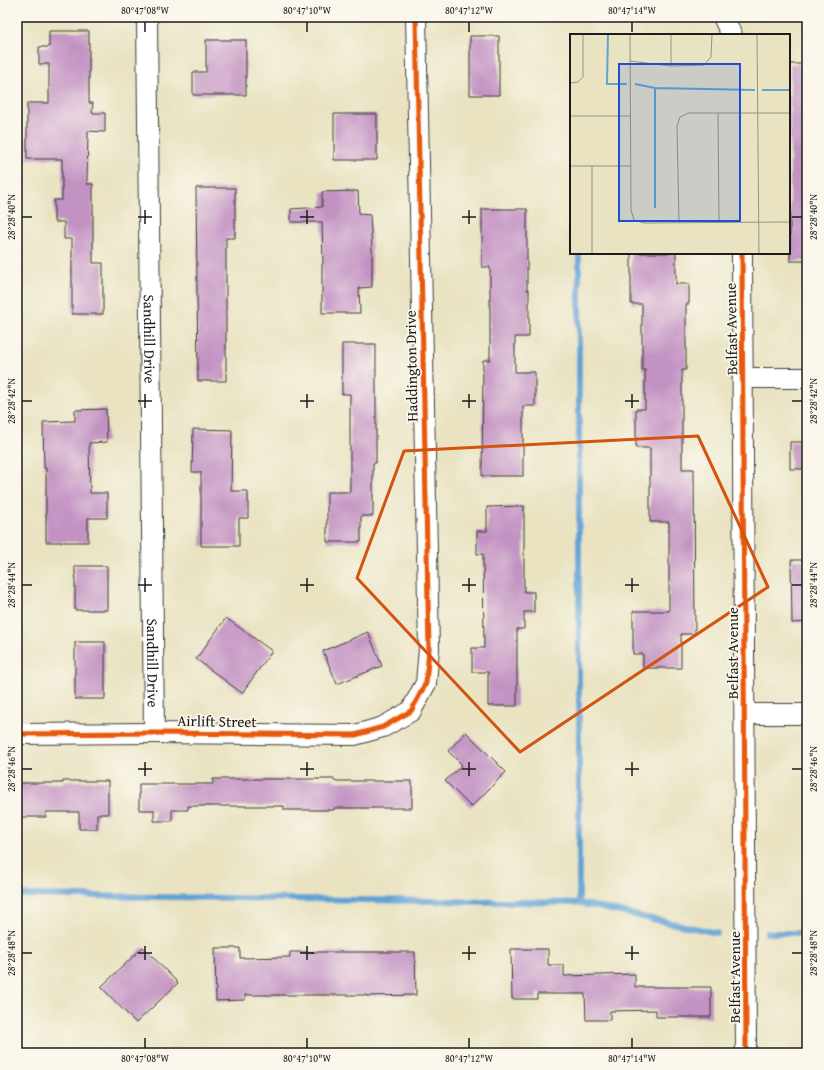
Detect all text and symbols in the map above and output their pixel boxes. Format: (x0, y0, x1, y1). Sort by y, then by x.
text: 80°47'08"W (121, 3, 169, 18)
text: 80°47'10"W (283, 3, 331, 18)
text: 80°47'12"W (445, 3, 493, 18)
text: 80°47'14"W (608, 3, 656, 18)
inset map (570, 34, 790, 254)
text: 28°28'40"N (4, 194, 19, 240)
text: 28°28'40"N (806, 194, 821, 240)
street label: Belfast Avenue (720, 283, 742, 375)
street label: Sandhill Drive (139, 294, 161, 384)
street label: Haddington Drive (400, 310, 422, 422)
text: 28°28'42"N (4, 378, 19, 424)
text: 28°28'42"N (806, 378, 821, 424)
text: 28°28'44"N (4, 562, 19, 608)
text: 28°28'44"N (806, 562, 821, 608)
street label: Belfast Avenue (722, 607, 743, 699)
street label: Sandhill Drive (142, 618, 164, 708)
street label: Airlift Street (177, 710, 258, 732)
text: 28°28'46"N (4, 746, 19, 792)
text: 28°28'46"N (806, 746, 821, 792)
text: 28°28'48"N (4, 930, 19, 976)
text: 28°28'48"N (806, 930, 821, 976)
street label: Belfast Avenue (724, 931, 745, 1023)
text: 80°47'08"W (121, 1051, 169, 1066)
text: 80°47'10"W (283, 1051, 331, 1066)
text: 80°47'12"W (445, 1051, 493, 1066)
text: 80°47'14"W (608, 1051, 656, 1066)

